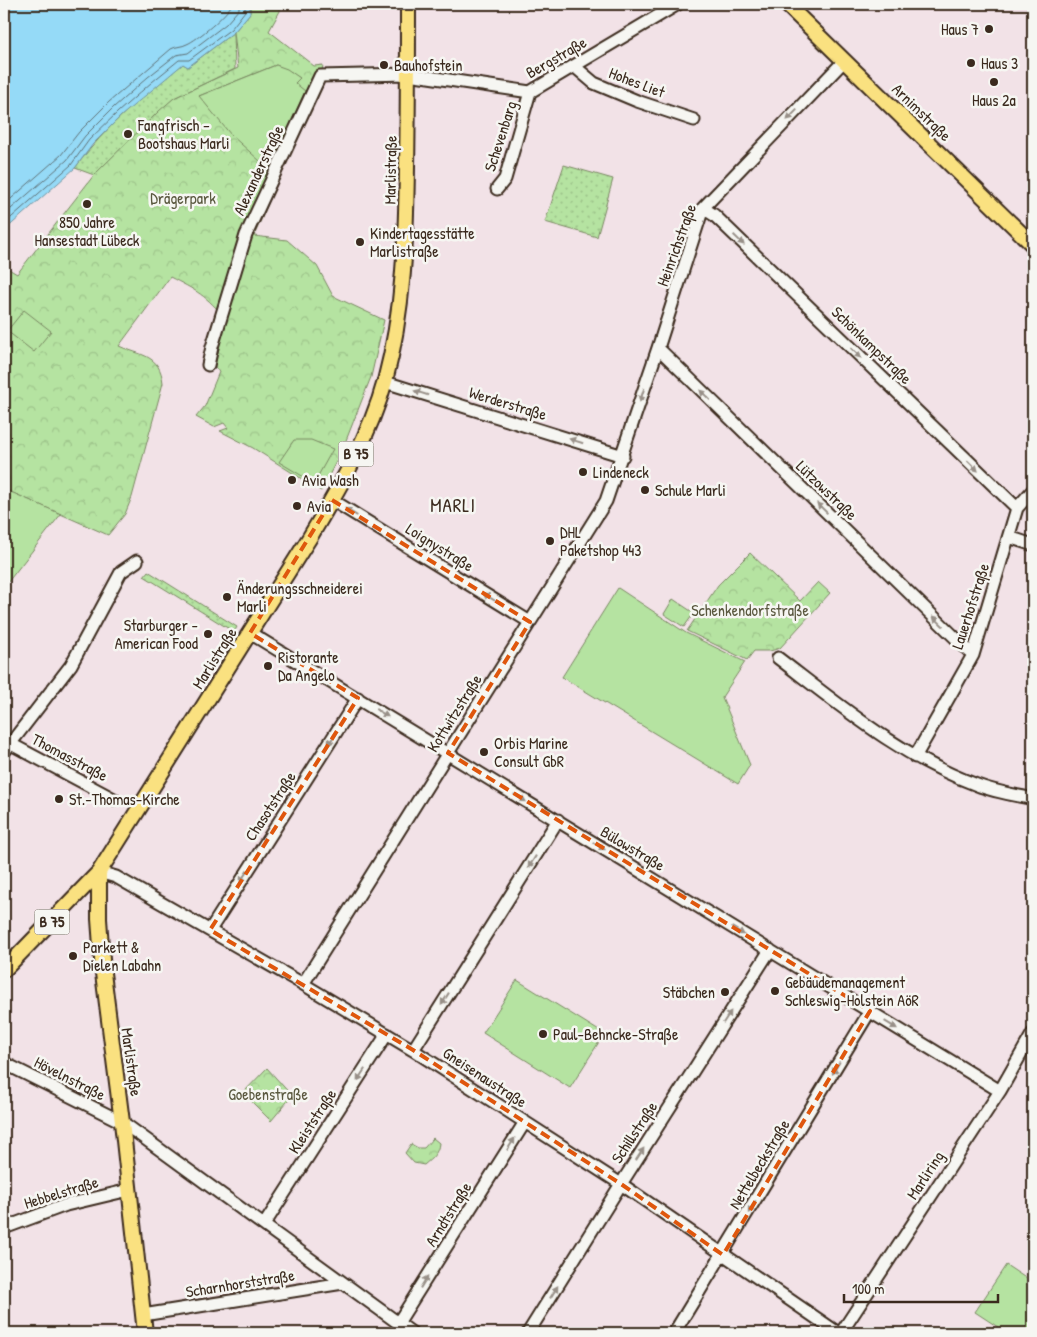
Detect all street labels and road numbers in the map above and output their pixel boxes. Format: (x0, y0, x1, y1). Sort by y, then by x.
street label: Bergstraße (522, 30, 591, 83)
street label: Hohes Liet (606, 61, 669, 103)
street label: Arnimstraße (888, 78, 957, 146)
street label: Schevenbarg (478, 98, 522, 174)
street label: Alexanderstraße (228, 121, 289, 219)
street label: Marlistraße (378, 135, 402, 205)
street label: Heinrichstraße (651, 200, 701, 289)
street label: Schönkampstraße (827, 301, 917, 389)
street label: Werderstraße (466, 381, 550, 425)
road number: B 75 (338, 442, 374, 466)
street label: Lützowstraße (791, 455, 863, 525)
street label: Loignystraße (402, 518, 479, 577)
street label: Lauerhofstraße (946, 560, 994, 652)
street label: Marlistraße (186, 623, 242, 693)
street label: Kottwitzstraße (421, 669, 487, 756)
street label: Thomasstraße (28, 728, 112, 786)
street label: Chasotstraße (239, 766, 301, 845)
street label: Bülowstraße (597, 820, 670, 876)
road number: B 75 (34, 910, 70, 934)
street label: Marlistraße (116, 1026, 148, 1098)
street label: Gneisenaustraße (439, 1042, 532, 1113)
street label: Hövelnstraße (31, 1051, 110, 1106)
street label: Kleiststraße (283, 1084, 341, 1158)
street label: Schillstraße (606, 1096, 663, 1167)
street label: Nettelbeckstraße (723, 1114, 795, 1213)
street label: Marliring (901, 1146, 949, 1204)
street label: Hebbelstraße (21, 1170, 101, 1214)
street label: Arndtstraße (420, 1177, 477, 1250)
street label: Scharnhorststraße (184, 1263, 297, 1302)

